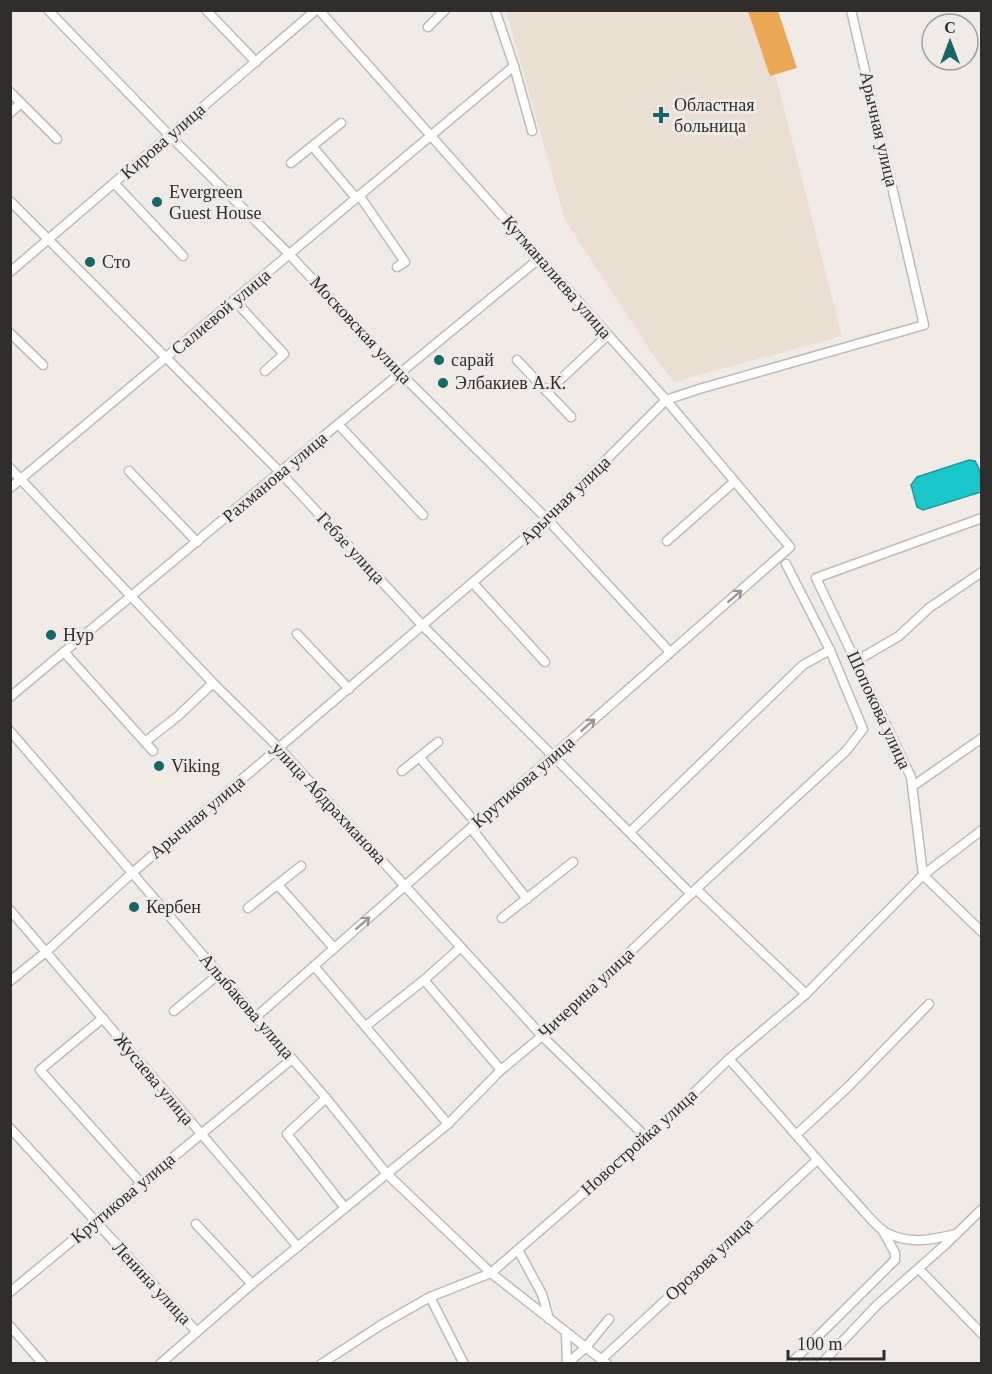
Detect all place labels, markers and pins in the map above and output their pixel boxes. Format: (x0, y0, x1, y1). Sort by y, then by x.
place label: Областная больница (674, 95, 754, 136)
marker: Областная больница (652, 106, 670, 124)
place label: Evergreen Guest House (169, 182, 262, 223)
marker: Evergreen Guest House (150, 195, 164, 209)
place label: Сто (102, 252, 130, 272)
marker: Сто (83, 255, 97, 269)
place label: сарай (451, 350, 494, 370)
marker: сарай (432, 353, 446, 367)
place label: Элбакиев А.К. (455, 373, 566, 393)
marker: Элбакиев А.К. (436, 376, 450, 390)
place label: Нур (63, 625, 94, 645)
marker: Нур (44, 628, 58, 642)
place label: Viking (171, 756, 220, 776)
marker: Viking (152, 759, 166, 773)
place label: Кербен (146, 897, 201, 917)
marker: Кербен (127, 900, 141, 914)

